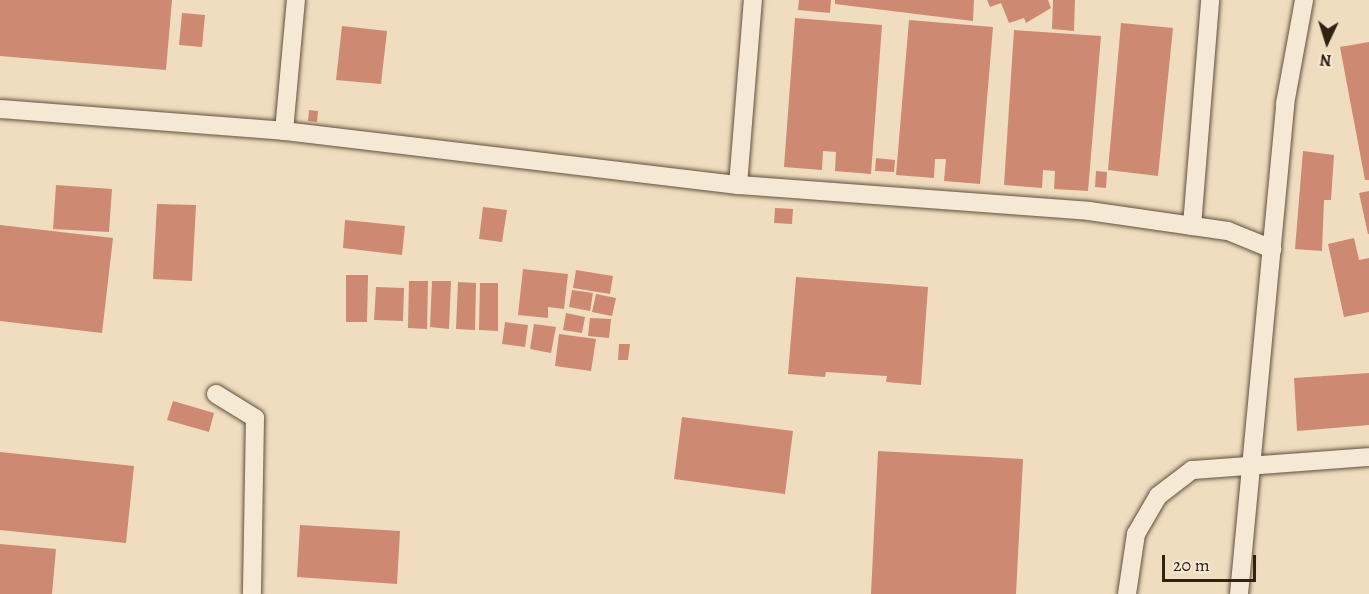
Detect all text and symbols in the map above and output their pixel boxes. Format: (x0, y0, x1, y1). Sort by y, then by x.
north arrow (1297, 12, 1357, 72)
text: N (1319, 49, 1332, 71)
scale bar (1165, 543, 1260, 581)
text: 20 m (1173, 553, 1210, 577)

